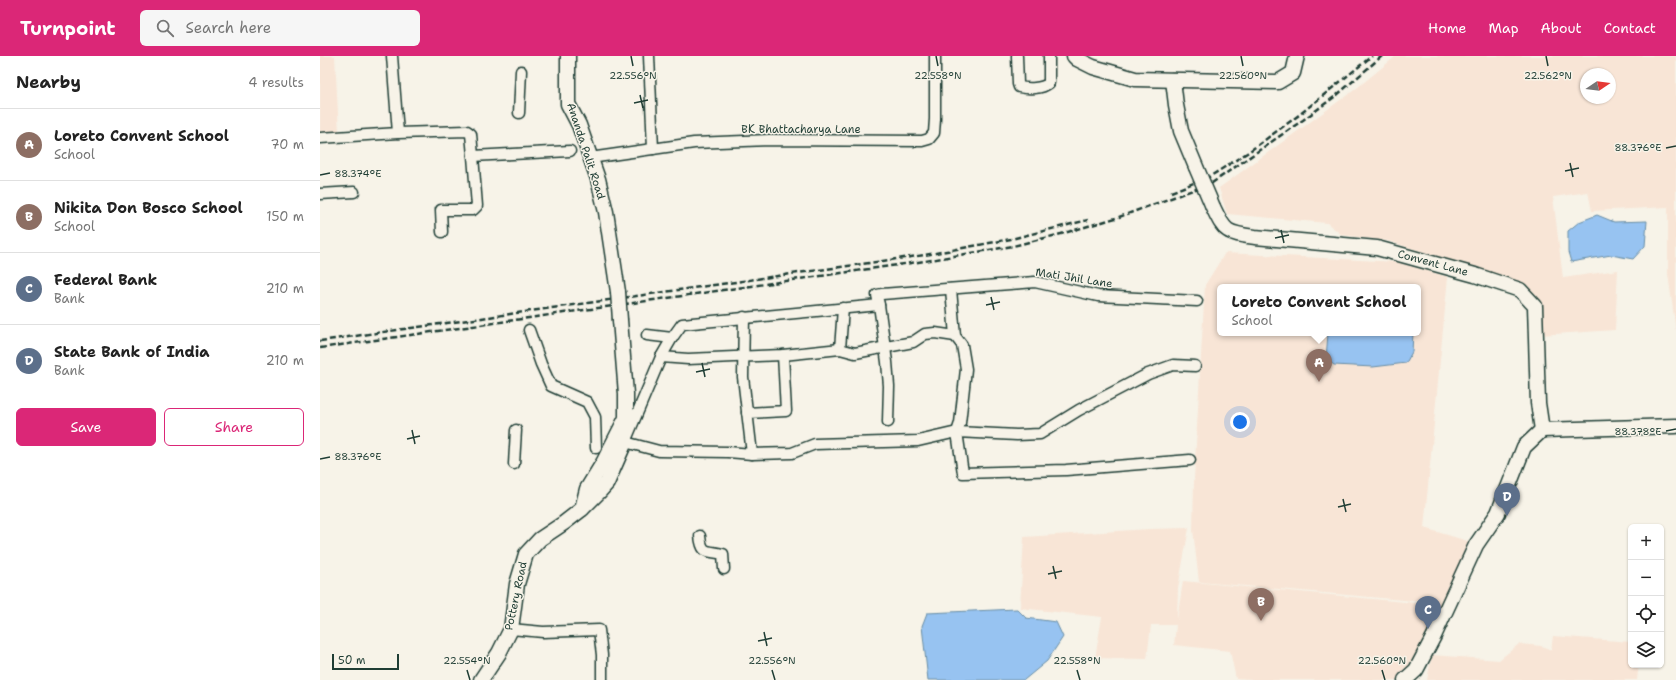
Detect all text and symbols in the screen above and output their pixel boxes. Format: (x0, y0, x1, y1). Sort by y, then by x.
search box (140, 10, 420, 46)
text: Turnpoint (20, 16, 116, 41)
icon: search (154, 17, 176, 39)
text: Search here (186, 18, 271, 38)
text: Home (1428, 19, 1467, 37)
text: Map (1489, 19, 1519, 37)
text: About (1541, 19, 1582, 37)
text: Contact (1604, 19, 1656, 37)
north arrow (1580, 68, 1616, 104)
text: 22.556°N (609, 69, 657, 82)
text: 22.558°N (914, 69, 962, 82)
text: 22.560°N (1219, 69, 1267, 82)
text: 22.562°N (1524, 69, 1572, 82)
text: Nearby (16, 71, 81, 93)
text: 4 results (248, 74, 304, 91)
street label: Ananda Palit Road (563, 101, 609, 201)
street label: BK Bhattacharya Lane (741, 122, 861, 137)
text: Loreto Convent School (54, 126, 229, 146)
text: A (24, 136, 34, 153)
text: 70 m (270, 136, 304, 153)
text: 88.376°E (1615, 141, 1661, 154)
text: School (54, 146, 95, 163)
text: 88.374°E (335, 167, 381, 180)
text: Nikita Don Bosco School (54, 198, 243, 218)
text: B (25, 208, 33, 225)
text: 150 m (266, 208, 304, 225)
text: School (54, 218, 95, 235)
street label: Convent Lane (1396, 246, 1470, 280)
street label: Mati Jhil Lane (1034, 265, 1114, 291)
text: Federal Bank (54, 270, 157, 290)
text: C (25, 280, 33, 297)
text: 210 m (266, 280, 304, 297)
popup (1217, 284, 1421, 336)
text: Bank (54, 290, 85, 307)
text: Loreto Convent School (1231, 292, 1407, 312)
text: School (1231, 312, 1272, 329)
text: State Bank of India (54, 342, 210, 362)
pin: A (1306, 349, 1332, 382)
text: D (24, 352, 34, 369)
text: 210 m (266, 352, 304, 369)
text: Bank (54, 362, 85, 379)
button: Save (16, 408, 156, 446)
button: Share (164, 408, 304, 446)
your location (1230, 412, 1250, 432)
text: 88.378°E (1615, 425, 1661, 438)
text: 88.376°E (335, 450, 381, 463)
pin: D (1494, 483, 1520, 516)
map controls (1628, 524, 1664, 668)
button: + (1628, 524, 1664, 560)
street label: Pottery Road (501, 560, 531, 632)
button: − (1628, 560, 1664, 596)
pin: B (1248, 588, 1274, 621)
pin: C (1415, 596, 1441, 629)
button: locate (1628, 596, 1664, 632)
button: layers (1628, 632, 1664, 668)
scale bar (332, 652, 399, 671)
text: 50 m (338, 653, 366, 668)
text: 22.554°N (443, 654, 491, 667)
text: 22.556°N (748, 654, 796, 667)
text: 22.558°N (1053, 654, 1101, 667)
text: 22.560°N (1358, 654, 1406, 667)

